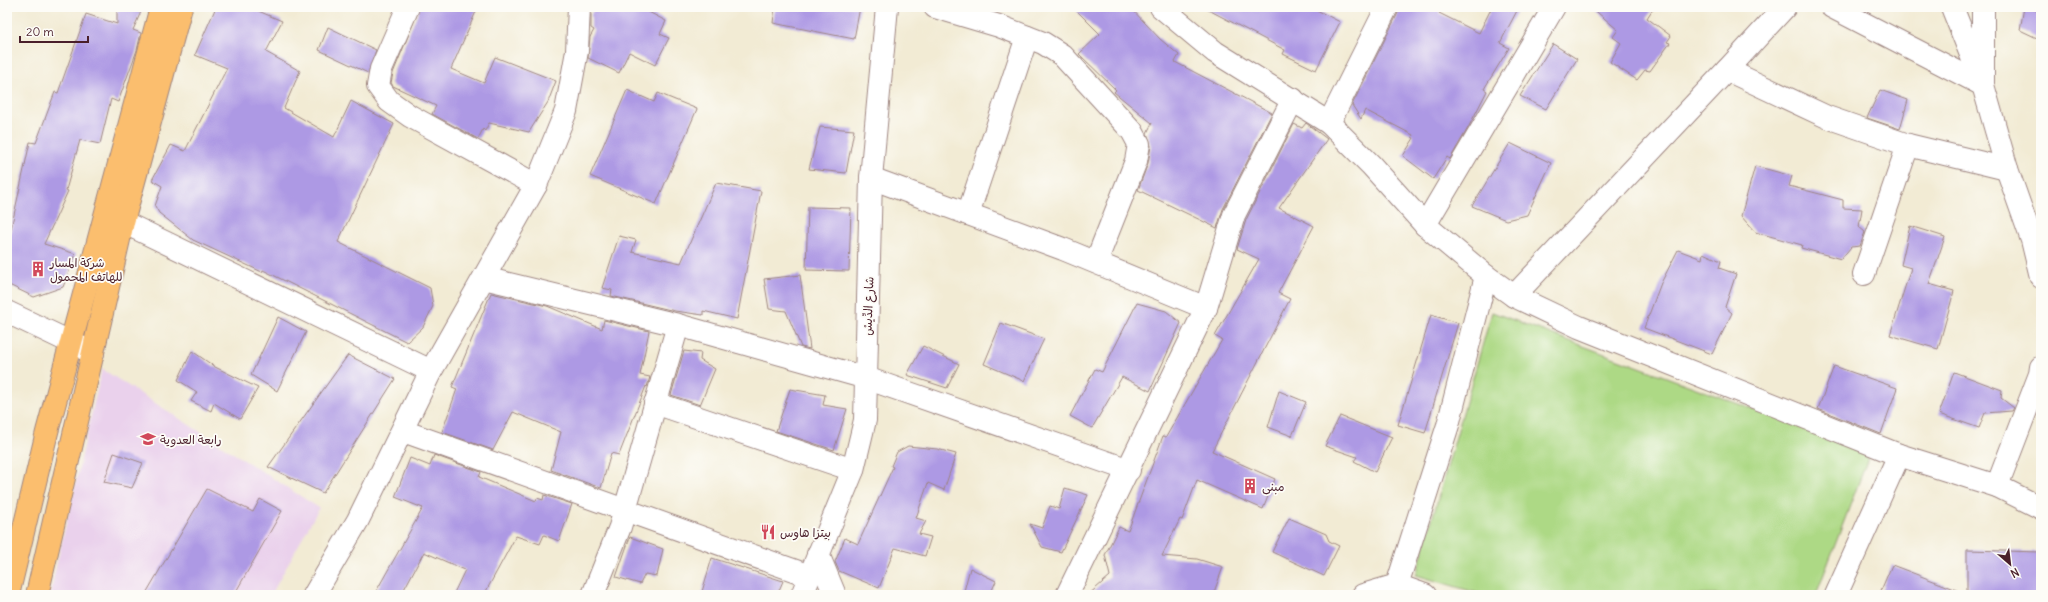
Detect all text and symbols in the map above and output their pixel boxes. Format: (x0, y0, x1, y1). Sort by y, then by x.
scale bar (20, 18, 88, 44)
text: 20 m (26, 24, 54, 39)
place label: شركة المسار للهاتف المحمول (49, 255, 123, 284)
building icon: شركة المسار للهاتف المحمول (29, 260, 47, 278)
street label: شارع الدِّيسْ (859, 276, 879, 336)
school or university icon: رابعة العدوية (139, 430, 157, 448)
place label: رابعة العدوية (160, 432, 222, 448)
building icon: مبنى (1241, 477, 1259, 495)
place label: مبنى (1262, 479, 1285, 495)
restaurant icon: بيتزا هاوس (759, 523, 777, 541)
place label: بيتزا هاوس (780, 525, 831, 541)
north arrow (1990, 544, 2030, 584)
text: N (2008, 565, 2021, 581)

